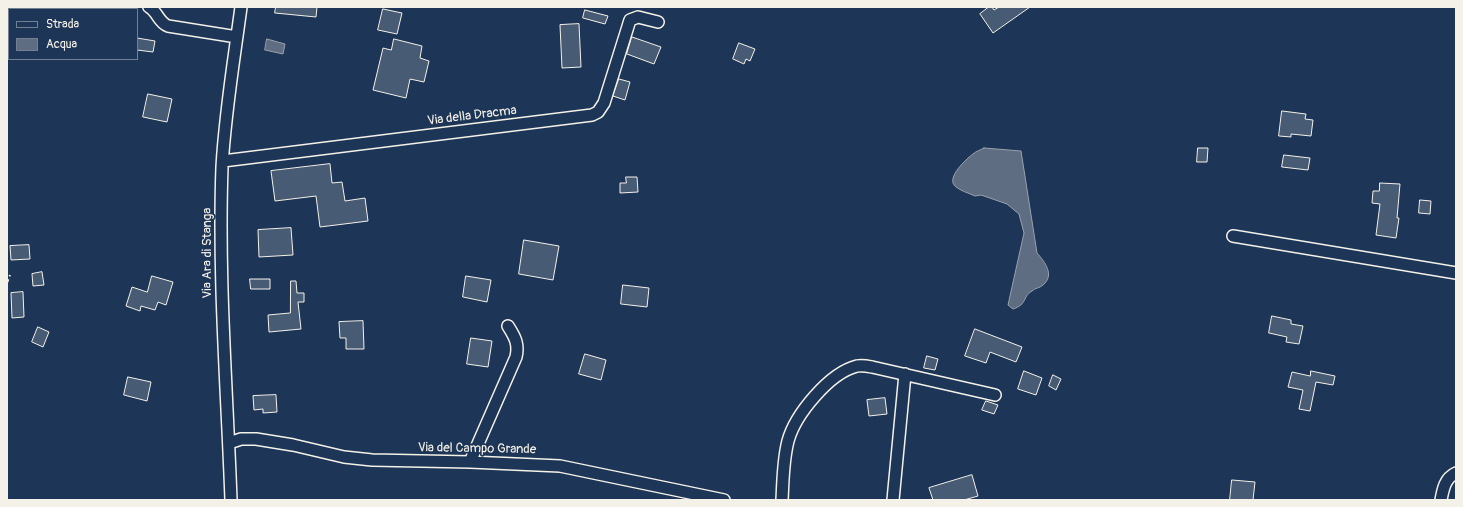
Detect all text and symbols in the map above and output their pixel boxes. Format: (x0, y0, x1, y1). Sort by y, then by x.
legend (8, 8, 138, 60)
text: Strada (46, 17, 79, 32)
text: Acqua (46, 37, 77, 52)
street label: Via della Dracma (426, 103, 518, 129)
street label: Via Ara di Stanga (200, 208, 216, 298)
street label: Via del Campo Grande (418, 440, 536, 458)

